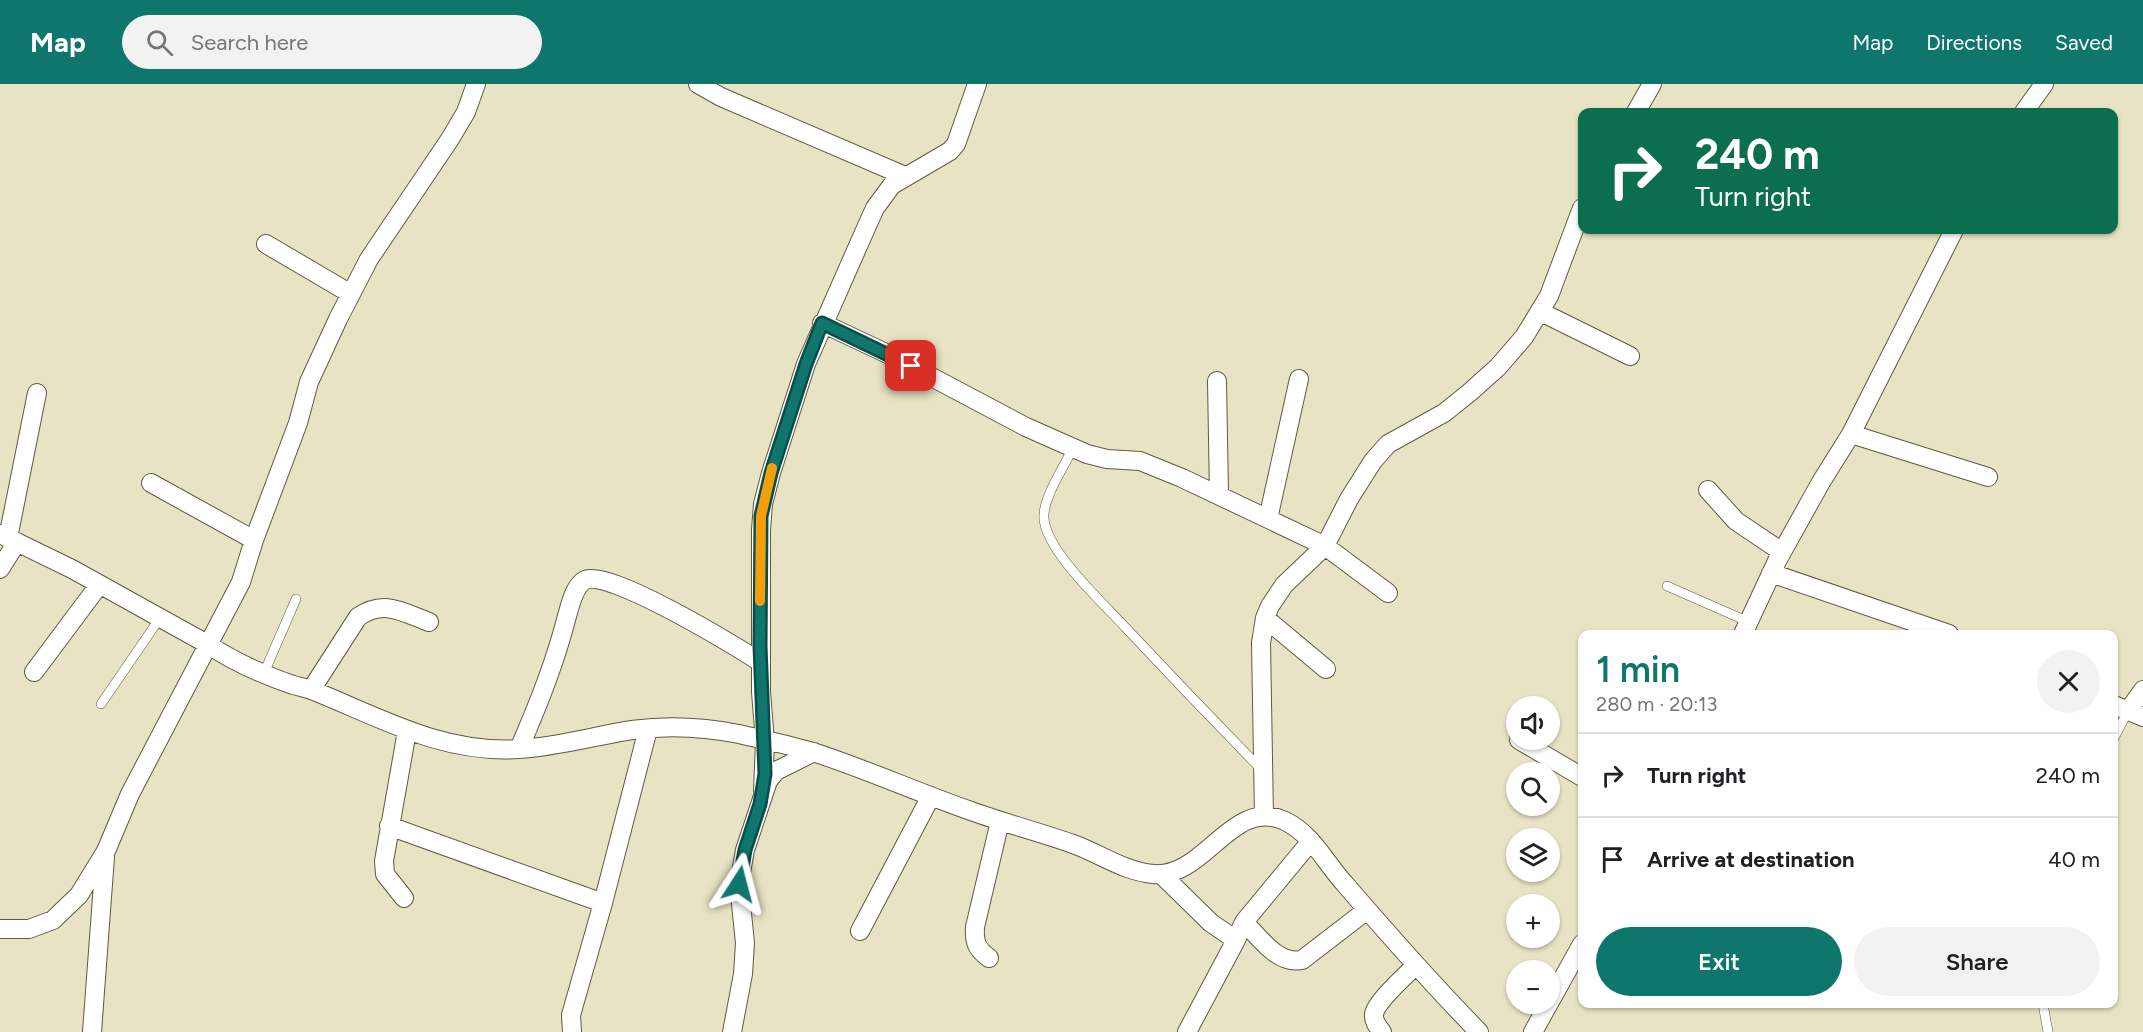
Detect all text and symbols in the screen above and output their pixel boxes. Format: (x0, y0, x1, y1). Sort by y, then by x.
search box (122, 15, 542, 69)
text: Map (30, 25, 86, 59)
icon: search (143, 26, 176, 59)
text: Search here (191, 29, 308, 56)
text: Map (1852, 30, 1893, 55)
text: Directions (1926, 30, 2022, 55)
text: Saved (2055, 30, 2113, 55)
text: 240 m (1695, 129, 1820, 180)
icon: right (1596, 132, 1674, 210)
text: Turn right (1695, 180, 1811, 213)
pin (885, 340, 936, 391)
icon: arrive (894, 349, 927, 382)
text: 1 min (1596, 648, 1680, 691)
button: close (2037, 650, 2100, 713)
text: 280 m · 20:13 (1596, 692, 1717, 716)
map controls (1506, 696, 1560, 1014)
button: sound (1506, 696, 1560, 750)
icon: right (1596, 759, 1629, 792)
button: search (1506, 762, 1560, 816)
text: Turn right (1647, 762, 1746, 789)
text: 240 m (2036, 762, 2100, 789)
button: layers (1506, 828, 1560, 882)
icon: arrive (1596, 843, 1629, 876)
text: Arrive at destination (1647, 846, 1855, 873)
text: 40 m (2048, 846, 2100, 873)
position arrow (707, 852, 771, 916)
button: + (1506, 894, 1560, 948)
button: Exit (1596, 927, 1842, 996)
button: Share (1854, 927, 2100, 996)
button: − (1506, 960, 1560, 1014)

